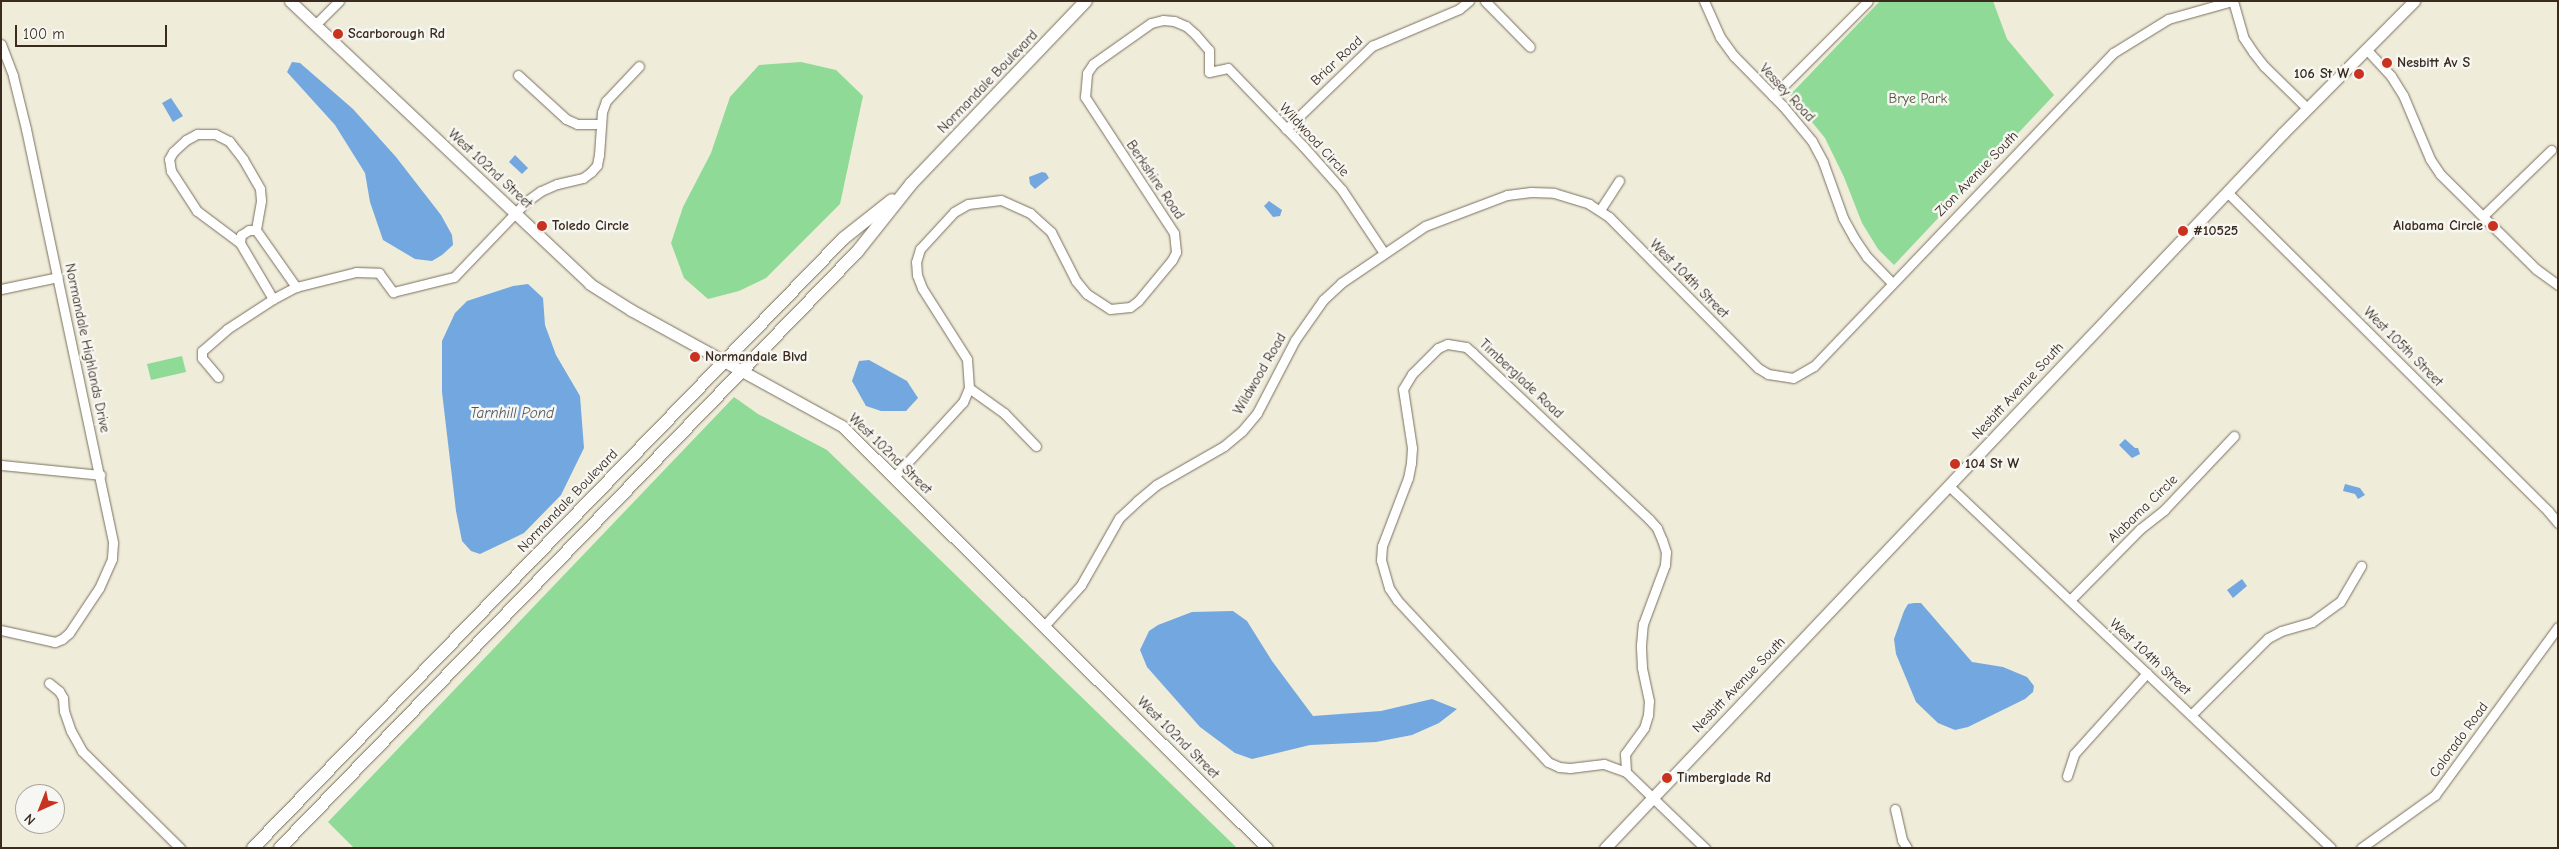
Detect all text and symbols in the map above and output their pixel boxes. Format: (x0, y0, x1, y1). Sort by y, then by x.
scale bar (18, 15, 170, 47)
text: 100 m (23, 25, 65, 43)
place label: Scarborough Rd (348, 26, 445, 42)
street label: Normandale Boulevard (934, 27, 1042, 137)
marker: Scarborough Rd (332, 28, 344, 40)
street label: Briar Road (1307, 33, 1367, 89)
place label: Nesbitt Av S (2397, 55, 2470, 71)
marker: Nesbitt Av S (2381, 57, 2393, 69)
street label: Vessey Road (1756, 60, 1818, 126)
place label: 106 St W (2294, 66, 2349, 82)
marker: 106 St W (2353, 68, 2365, 80)
park label: Brye Park (1889, 91, 1947, 107)
street label: Wildwood Circle (1276, 100, 1352, 180)
street label: West 102nd Street (444, 126, 536, 212)
street label: Zion Avenue South (1932, 128, 2022, 220)
street label: Berkshire Road (1122, 137, 1188, 223)
place label: Toledo Circle (552, 218, 629, 234)
place label: Alabama Circle (2393, 218, 2483, 234)
marker: Toledo Circle (536, 220, 548, 232)
marker: Alabama Circle (2487, 220, 2499, 232)
place label: #10525 (2193, 223, 2238, 239)
marker: #10525 (2177, 225, 2189, 237)
street label: West 104th Street (1646, 236, 1732, 322)
street label: Normandale Highlands Drive (61, 262, 113, 434)
street label: West 105th Street (2360, 304, 2446, 390)
street label: Wildwood Road (1230, 330, 1290, 418)
street label: Timberglade Road (1476, 336, 1566, 422)
street label: Nesbitt Avenue South (1969, 339, 2067, 443)
place label: Normandale Blvd (705, 349, 807, 365)
marker: Normandale Blvd (689, 351, 701, 363)
water label: Tarnhill Pond (470, 405, 554, 423)
street label: West 102nd Street (845, 410, 935, 498)
street label: Normandale Boulevard (514, 446, 622, 556)
place label: 104 St W (1965, 456, 2019, 472)
marker: 104 St W (1949, 458, 1961, 470)
street label: Alabama Circle (2105, 472, 2181, 546)
street label: West 104th Street (2106, 615, 2194, 699)
street label: Nesbitt Avenue South (1689, 634, 1789, 736)
street label: West 102nd Street (1134, 694, 1222, 782)
street label: Colorado Road (2426, 699, 2492, 781)
place label: Timberglade Rd (1677, 770, 1771, 786)
marker: Timberglade Rd (1661, 772, 1673, 784)
north arrow (15, 784, 65, 834)
text: N (21, 810, 39, 829)

